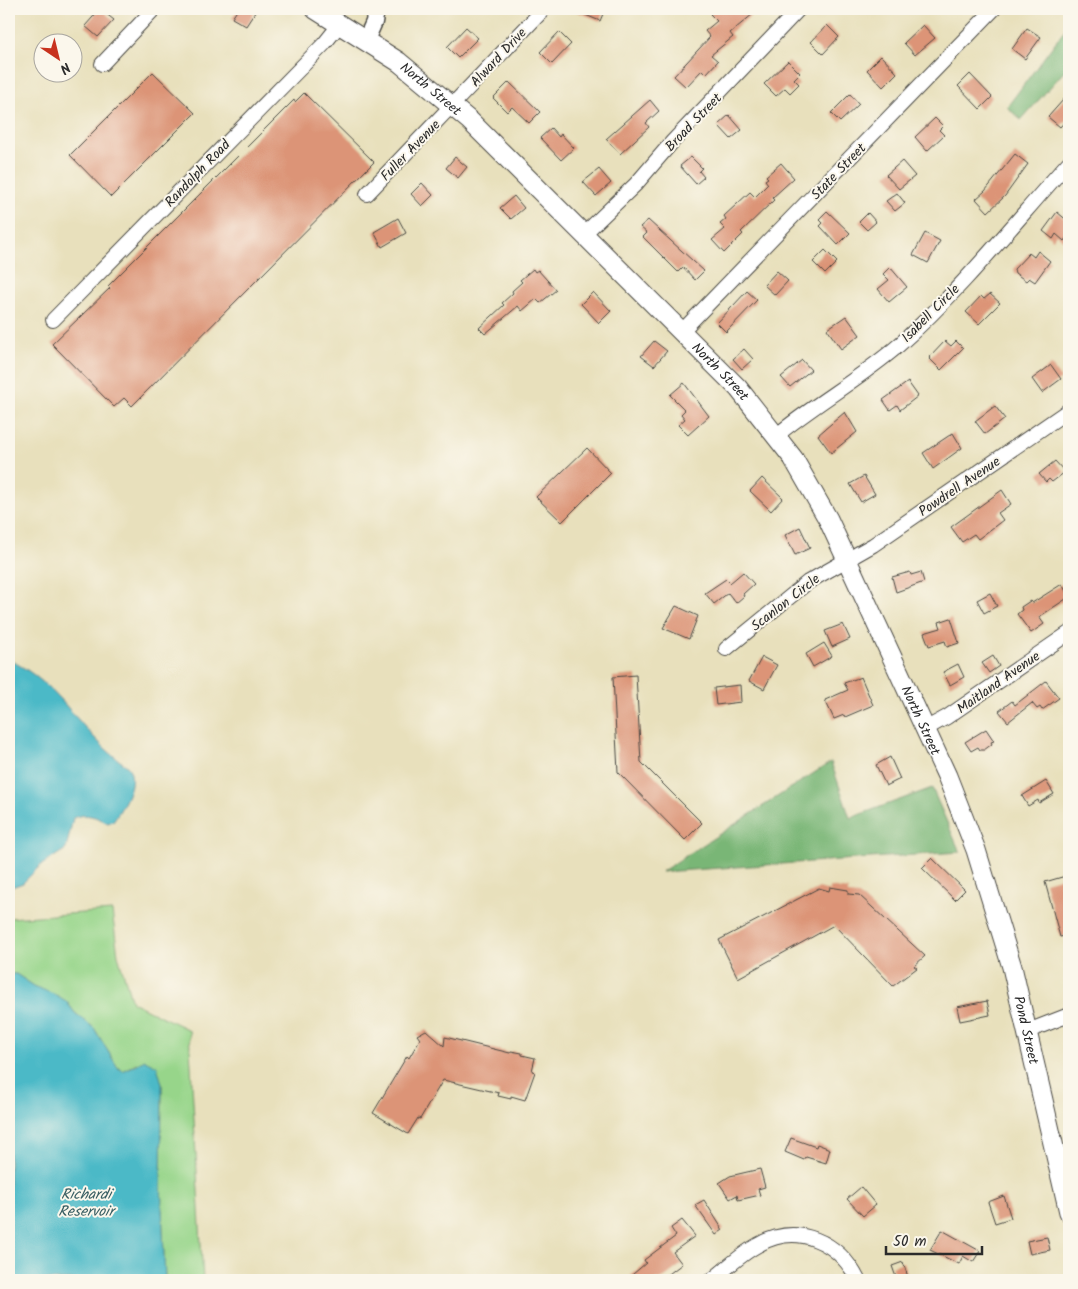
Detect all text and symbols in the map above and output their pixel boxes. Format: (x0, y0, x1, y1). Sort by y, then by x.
street label: Alward Drive (465, 22, 533, 92)
north arrow (32, 32, 82, 82)
text: N (55, 56, 75, 79)
street label: North Street (395, 57, 467, 122)
street label: Broad Street (660, 88, 728, 157)
street label: Fuller Avenue (375, 114, 446, 187)
street label: Randolph Road (160, 134, 236, 213)
street label: State Street (806, 138, 872, 205)
street label: Isabell Circle (896, 279, 966, 348)
street label: North Street (686, 338, 754, 406)
street label: Powdrell Avenue (914, 451, 1006, 523)
street label: Scanlon Circle (746, 568, 826, 637)
street label: Maitland Avenue (952, 645, 1045, 720)
street label: North Street (895, 682, 946, 760)
street label: Pond Street (1007, 994, 1044, 1067)
water label: Richardi Reservoir (58, 1183, 117, 1224)
scale bar (886, 1224, 982, 1256)
text: 50 m (893, 1230, 927, 1254)

